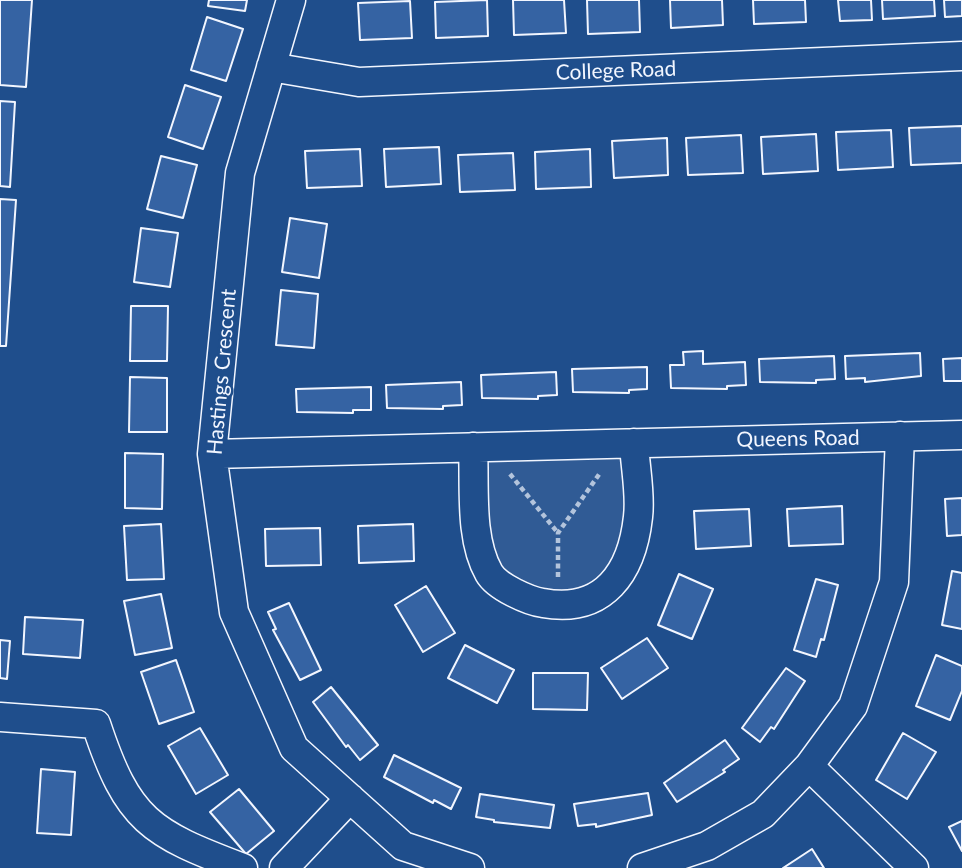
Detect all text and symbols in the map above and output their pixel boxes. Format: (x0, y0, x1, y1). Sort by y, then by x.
street label: College Road (555, 56, 677, 86)
street label: Hastings Crescent (202, 288, 242, 456)
street label: Queens Road (736, 425, 860, 453)

